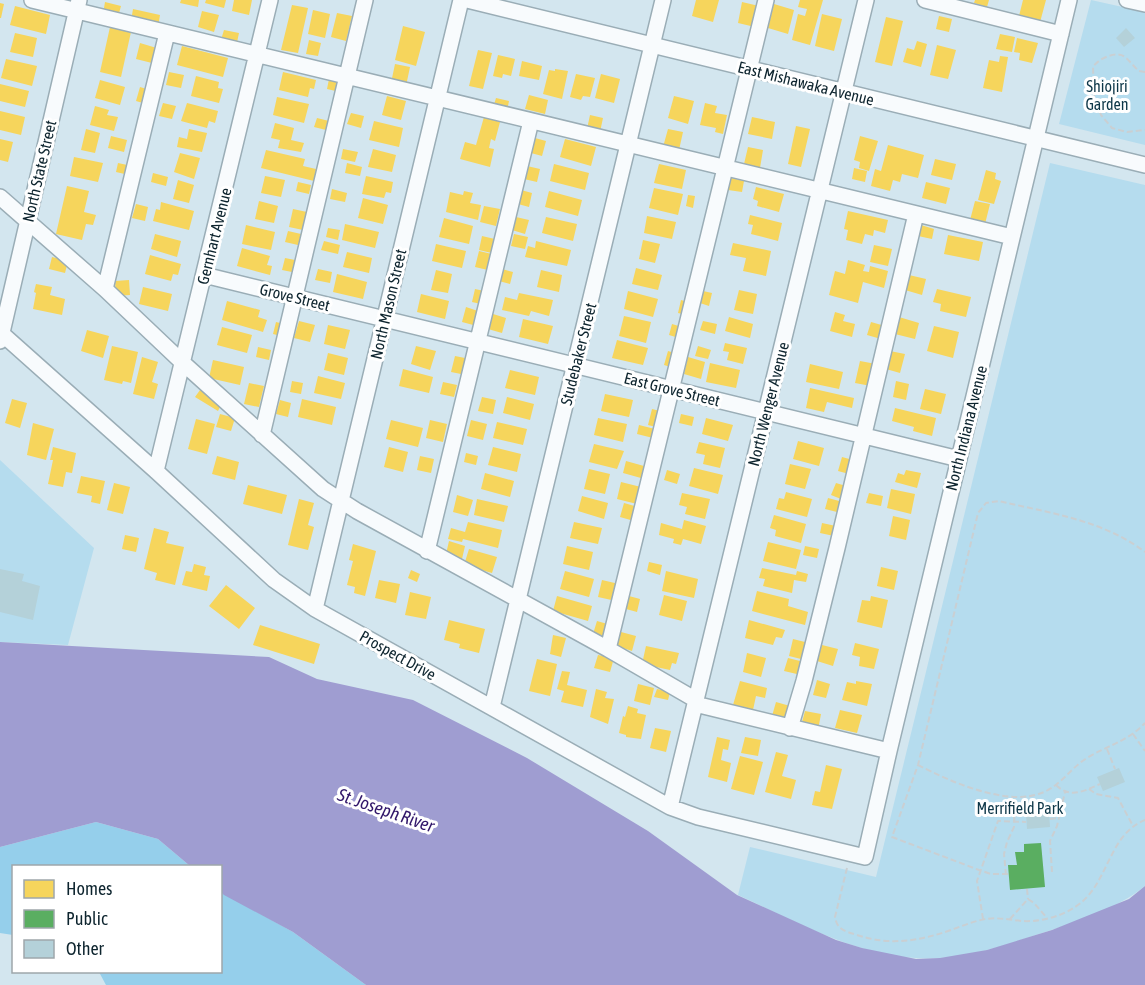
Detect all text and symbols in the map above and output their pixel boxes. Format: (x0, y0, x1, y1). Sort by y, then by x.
street label: East Mishawaka Avenue (736, 57, 876, 109)
park label: Shiojiri Garden (1085, 77, 1129, 113)
street label: North State Street (19, 118, 60, 224)
street label: Gernhart Avenue (193, 186, 235, 286)
street label: North Mason Street (367, 247, 410, 361)
street label: Grove Street (258, 280, 332, 314)
street label: Studebaker Street (557, 301, 600, 407)
street label: North Wenger Avenue (744, 340, 793, 468)
street label: North Indiana Avenue (942, 364, 990, 492)
street label: East Grove Street (622, 368, 722, 410)
street label: Prospect Drive (356, 627, 439, 684)
water label: St. Joseph River (334, 783, 438, 837)
park label: Merrifield Park (976, 799, 1064, 817)
legend (12, 865, 222, 973)
text: Homes (66, 878, 112, 899)
text: Public (66, 908, 108, 929)
text: Other (66, 938, 105, 959)

